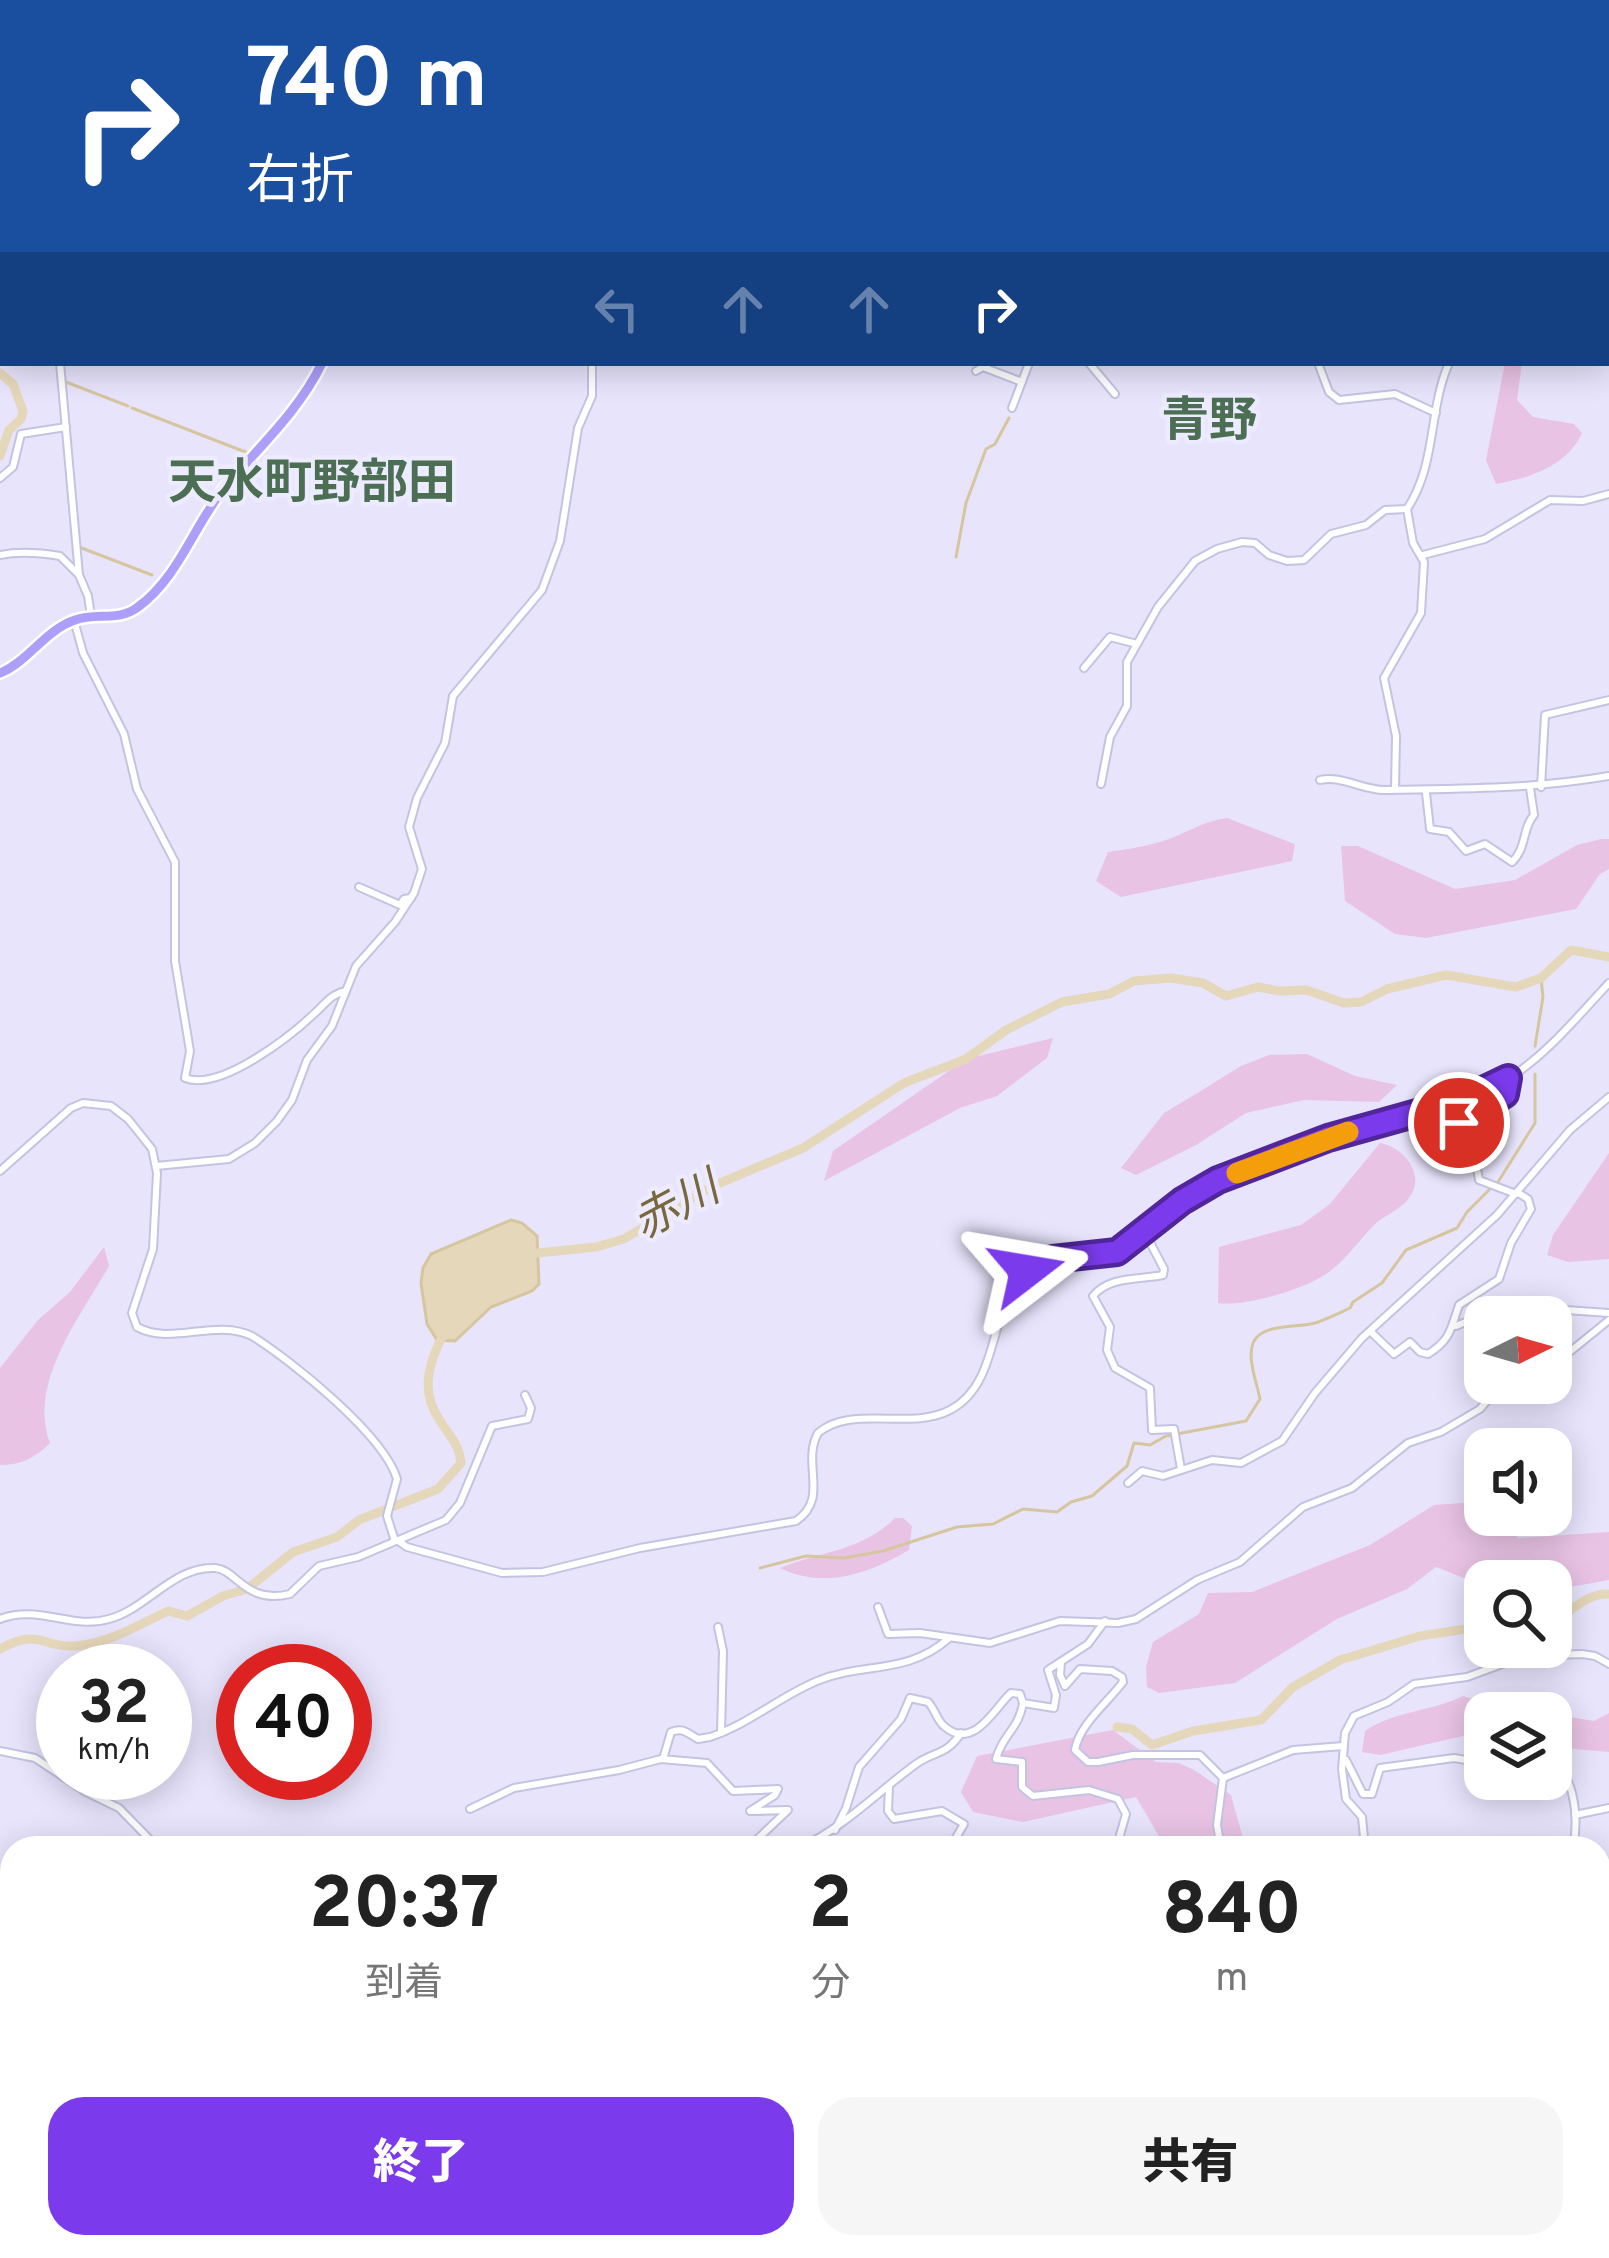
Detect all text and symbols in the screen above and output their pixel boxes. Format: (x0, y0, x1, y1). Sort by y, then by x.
text: 740 m (246, 31, 488, 137)
icon: right (48, 48, 204, 204)
text: 右折 (246, 150, 354, 219)
icon: left (584, 276, 650, 342)
icon: ahead (710, 276, 776, 342)
icon: ahead (836, 276, 902, 342)
icon: right (962, 276, 1028, 342)
district label: 青野 (1161, 394, 1257, 454)
district label: 天水町野部田 (168, 456, 456, 516)
pin (1408, 1072, 1510, 1174)
icon: arrive (1426, 1090, 1492, 1156)
water label: 赤川 (624, 1160, 734, 1254)
position arrow (964, 1208, 1090, 1334)
north arrow (1464, 1296, 1572, 1404)
map controls (1464, 1296, 1572, 1800)
button: sound (1464, 1428, 1572, 1536)
button: search (1464, 1560, 1572, 1668)
speed limit sign: 40 (216, 1644, 372, 1800)
text: 32 (78, 1669, 150, 1745)
button: layers (1464, 1692, 1572, 1800)
text: km/h (78, 1733, 150, 1770)
text: 20:37 (309, 1862, 500, 1954)
text: 2 (809, 1862, 853, 1954)
text: 840 (1162, 1868, 1302, 1960)
text: m (1215, 1956, 1248, 2005)
text: 到着 (365, 1961, 443, 2010)
text: 分 (811, 1961, 850, 2010)
button: 終了 (48, 2097, 794, 2235)
button: 共有 (818, 2097, 1563, 2235)

